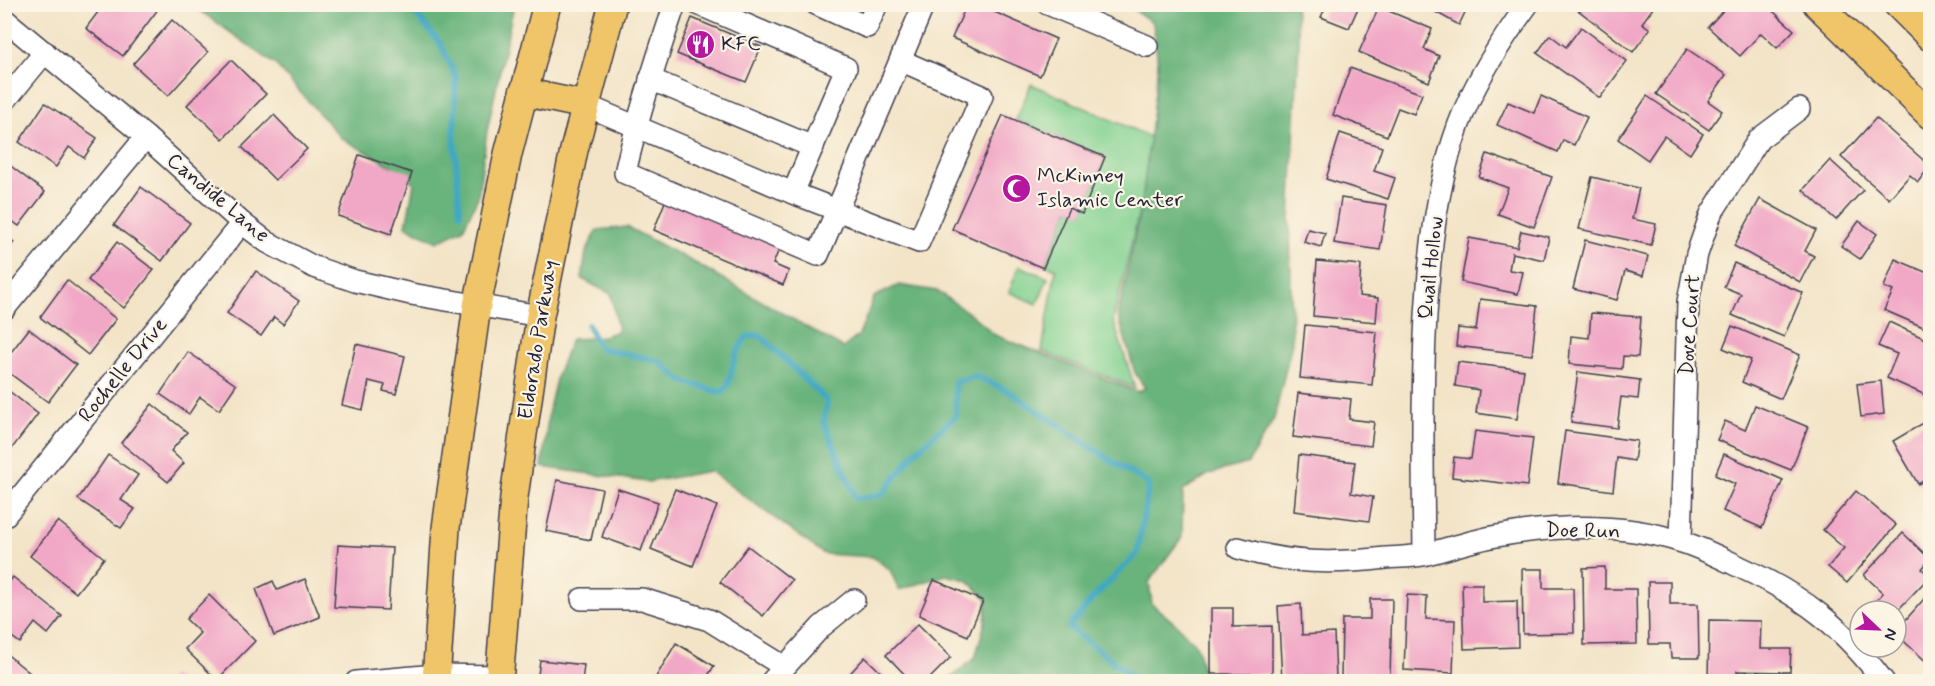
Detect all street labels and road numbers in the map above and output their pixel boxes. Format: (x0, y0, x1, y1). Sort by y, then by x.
street label: Candide Lane (161, 147, 275, 249)
street label: Quail Hollow (1412, 215, 1450, 321)
street label: Eldorado Parkway (512, 258, 564, 422)
street label: Dove Court (1673, 273, 1707, 376)
street label: Rochelle Drive (72, 312, 174, 428)
street label: Doe Run (1545, 516, 1621, 546)

